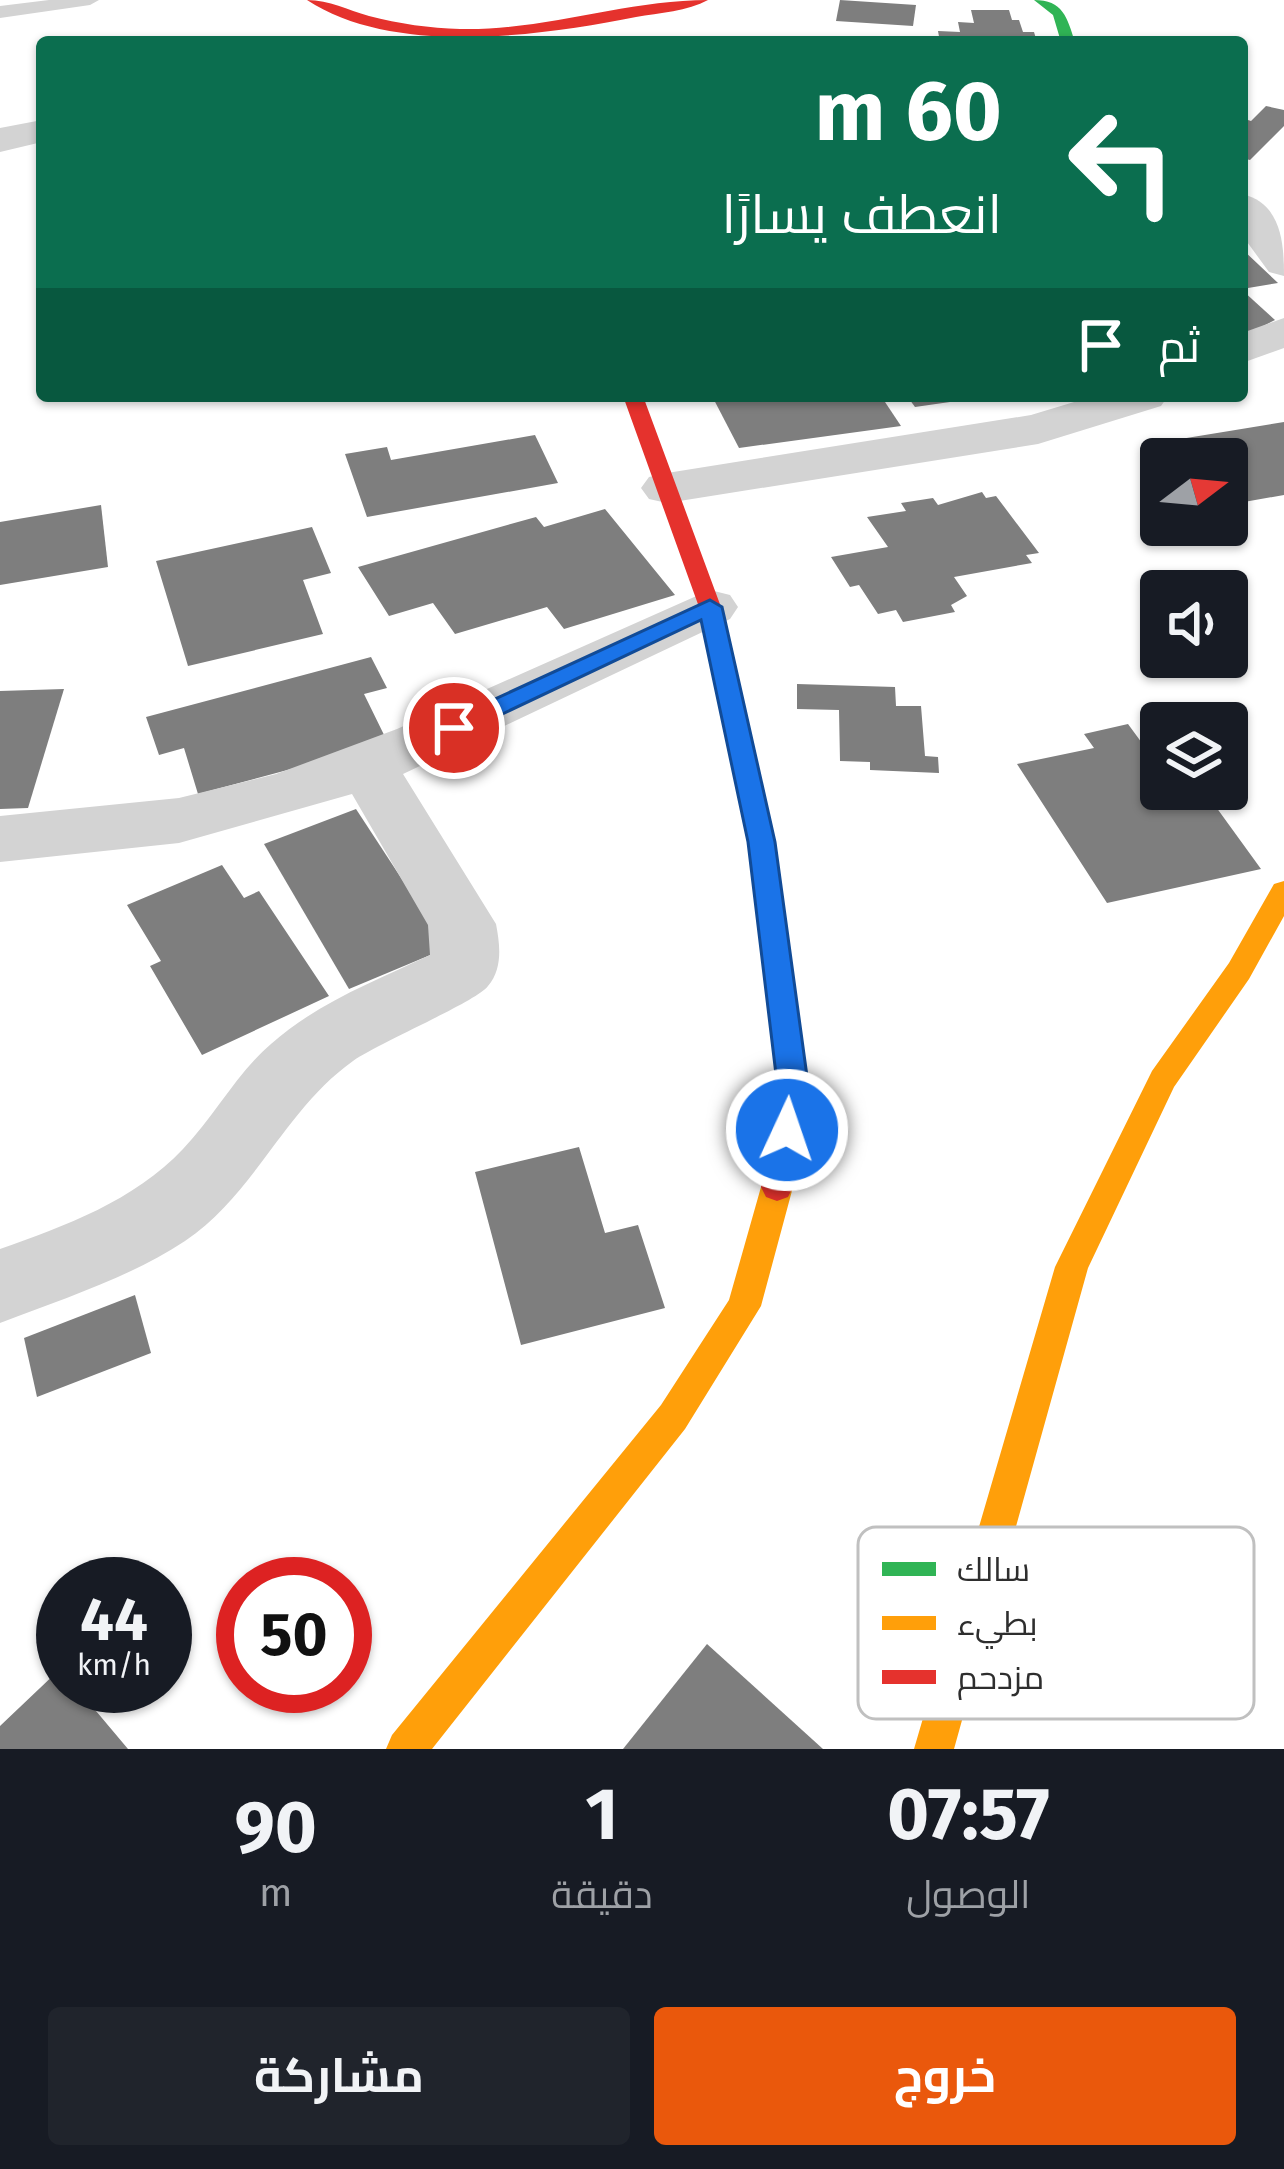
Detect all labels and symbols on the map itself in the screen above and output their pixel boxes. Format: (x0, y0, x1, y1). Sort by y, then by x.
north arrow (1140, 438, 1248, 546)
pin (403, 677, 505, 779)
position arrow (724, 1067, 850, 1193)
legend (858, 1527, 1254, 1719)
text: سالك (957, 1550, 1030, 1590)
speed limit sign: 50 (216, 1557, 372, 1713)
text: بطيء (957, 1604, 1038, 1649)
text: مزدحم (957, 1658, 1044, 1700)

